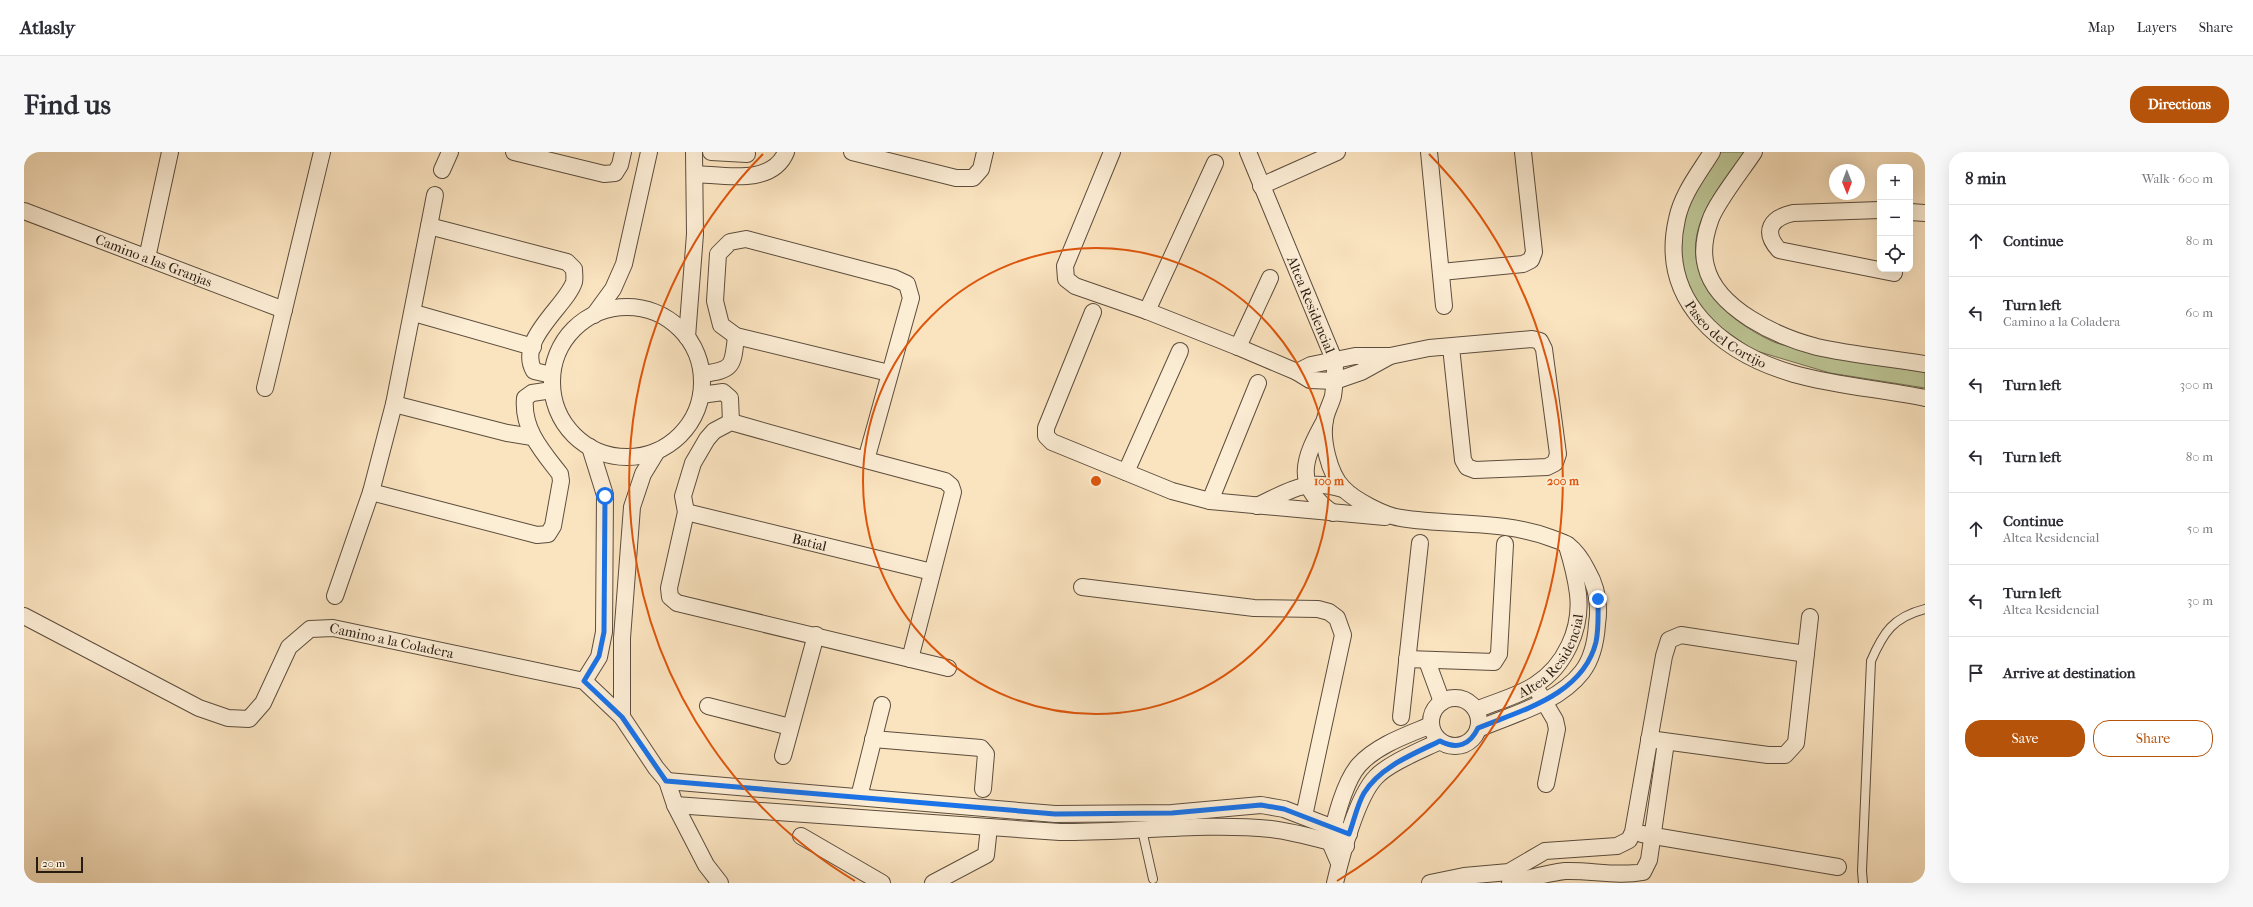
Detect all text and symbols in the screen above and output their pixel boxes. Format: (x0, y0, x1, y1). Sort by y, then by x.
text: Atlasly (20, 17, 75, 39)
text: Map (2088, 19, 2115, 36)
text: Layers (2137, 19, 2177, 36)
text: Share (2199, 19, 2233, 36)
button: Directions (2130, 86, 2229, 123)
text: Find us (24, 88, 111, 121)
north arrow (1829, 164, 1865, 200)
map controls (1877, 164, 1913, 272)
button: + (1877, 164, 1913, 200)
text: 8 min (1965, 168, 2006, 188)
text: Walk · 600 m (2142, 171, 2213, 186)
button: − (1877, 200, 1913, 236)
icon: ahead (1965, 230, 1987, 252)
street label: Camino a las Granjas (93, 231, 215, 290)
text: Continue (2003, 232, 2063, 250)
text: 80 m (2186, 233, 2213, 248)
button: locate (1877, 236, 1913, 272)
street label: Altea Residencial (1283, 252, 1339, 356)
text: Turn left (2003, 296, 2061, 314)
street label: Paseo del Cortijo (1681, 297, 1769, 372)
icon: left (1965, 302, 1987, 324)
text: 60 m (2185, 305, 2213, 320)
text: Camino a la Coladera (2003, 314, 2120, 329)
icon: left (1965, 374, 1987, 396)
text: Turn left (2003, 376, 2061, 394)
text: 300 m (2180, 377, 2213, 392)
icon: left (1965, 446, 1987, 468)
text: Turn left (2003, 448, 2061, 466)
text: 80 m (2186, 449, 2213, 464)
centre of rings (1089, 474, 1103, 488)
text: 100 m (1314, 474, 1345, 488)
text: 200 m (1547, 474, 1580, 488)
route start (596, 487, 614, 505)
text: Continue (2003, 512, 2063, 530)
icon: ahead (1965, 518, 1987, 540)
text: 50 m (2187, 521, 2213, 536)
street label: Batial (790, 530, 829, 555)
text: Altea Residencial (2003, 530, 2099, 545)
text: Turn left (2003, 584, 2061, 602)
route end (1589, 590, 1607, 608)
icon: left (1965, 590, 1987, 612)
text: 30 m (2187, 593, 2213, 608)
text: Altea Residencial (2003, 602, 2099, 617)
street label: Altea Residencial (1515, 613, 1587, 702)
street label: Camino a la Coladera (328, 619, 456, 662)
icon: arrive (1965, 662, 1987, 684)
text: Arrive at destination (2003, 664, 2135, 682)
button: Save (1965, 720, 2085, 757)
button: Share (2093, 720, 2213, 757)
scale bar (36, 855, 83, 874)
text: 20 m (42, 857, 65, 870)

